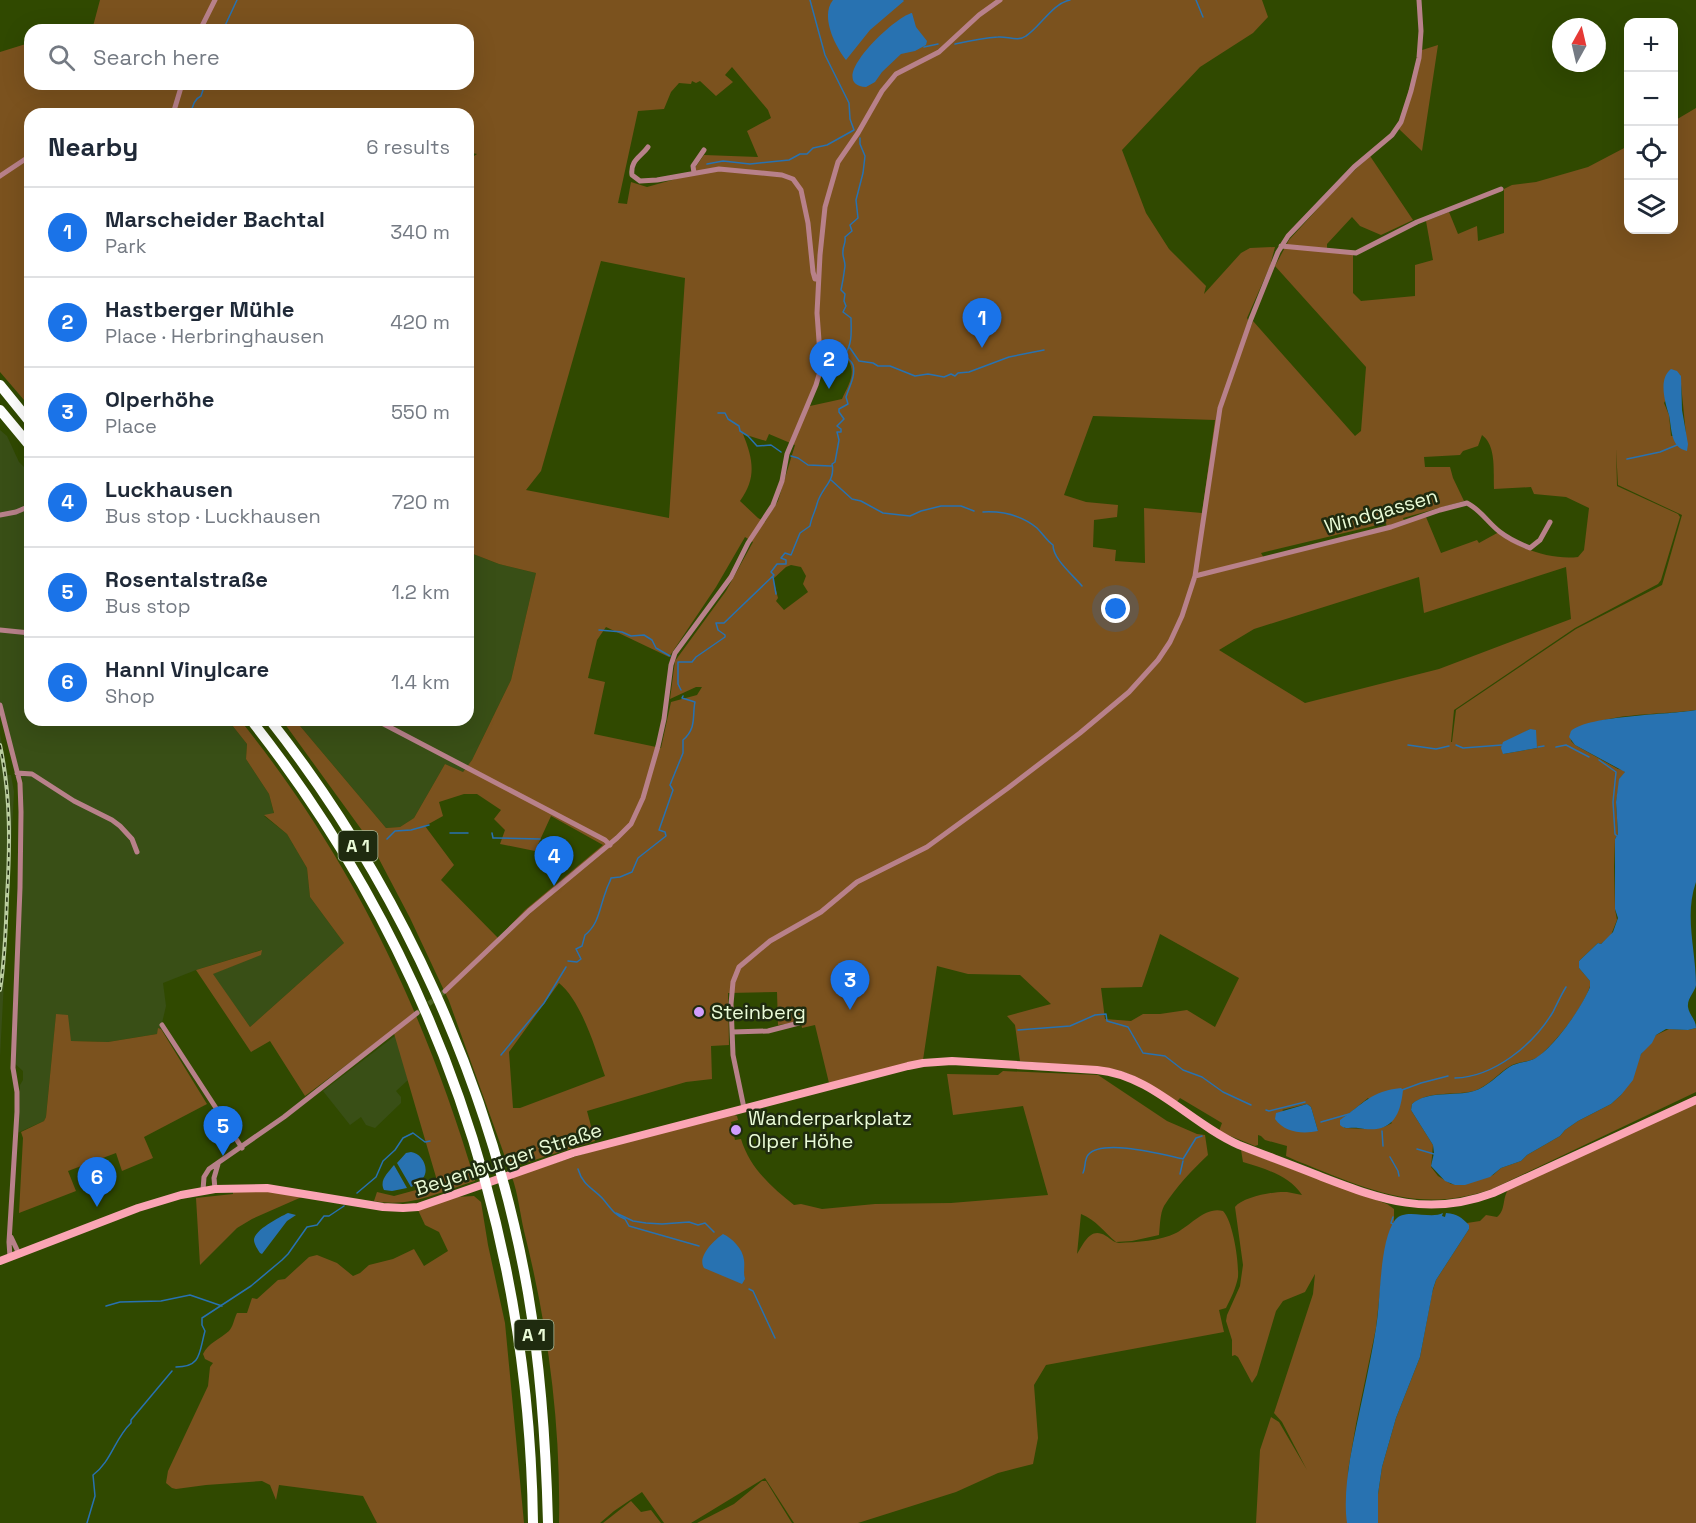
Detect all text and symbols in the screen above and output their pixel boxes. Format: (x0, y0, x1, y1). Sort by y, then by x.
north arrow (1552, 18, 1606, 72)
map controls (1624, 18, 1678, 234)
button: + (1624, 18, 1678, 72)
search box (24, 24, 474, 90)
icon: search (45, 41, 78, 74)
text: Search here (93, 43, 220, 71)
button: − (1624, 72, 1678, 126)
button: locate (1624, 126, 1678, 180)
text: Nearby (48, 130, 138, 164)
text: 6 results (366, 134, 450, 160)
button: layers (1624, 180, 1678, 234)
text: Marscheider Bachtal (105, 205, 325, 233)
text: 1 (63, 219, 72, 245)
text: 340 m (390, 219, 450, 245)
text: Park (105, 233, 147, 259)
text: Hastberger Mühle (105, 295, 295, 323)
pin: 1 (962, 298, 1002, 348)
text: 2 (62, 309, 73, 335)
text: 420 m (390, 309, 450, 335)
text: Place · Herbringhausen (105, 323, 324, 349)
pin: 2 (810, 340, 848, 389)
text: Olperhöhe (105, 385, 214, 413)
text: 3 (61, 399, 74, 425)
text: 550 m (391, 399, 450, 425)
text: Place (105, 413, 157, 439)
text: Luckhausen (105, 475, 233, 503)
street label: Windgassen (1321, 482, 1441, 540)
text: 4 (61, 489, 74, 515)
text: 720 m (392, 489, 450, 515)
text: Bus stop · Luckhausen (105, 503, 321, 529)
text: Rosentalstraße (105, 565, 268, 593)
text: 5 (62, 579, 74, 605)
text: 1.2 km (391, 579, 450, 605)
text: Bus stop (105, 593, 191, 619)
your location (1101, 594, 1130, 623)
text: Hannl Vinylcare (105, 655, 269, 683)
text: 6 (61, 669, 74, 695)
text: 1.4 km (391, 669, 450, 695)
text: Shop (105, 683, 155, 709)
road number: A 1 (338, 831, 378, 861)
pin: 4 (534, 836, 574, 886)
pin: 3 (830, 960, 870, 1010)
place label: Steinberg (711, 999, 806, 1025)
marker: Steinberg (692, 1005, 706, 1019)
place label: Wanderparkplatz Olper Höhe (748, 1105, 912, 1154)
pin: 5 (204, 1106, 242, 1156)
street label: Beyenburger Straße (411, 1116, 605, 1202)
marker: Wanderparkplatz Olper Höhe (729, 1123, 743, 1137)
pin: 6 (78, 1158, 116, 1207)
road number: A 1 (514, 1320, 554, 1350)

